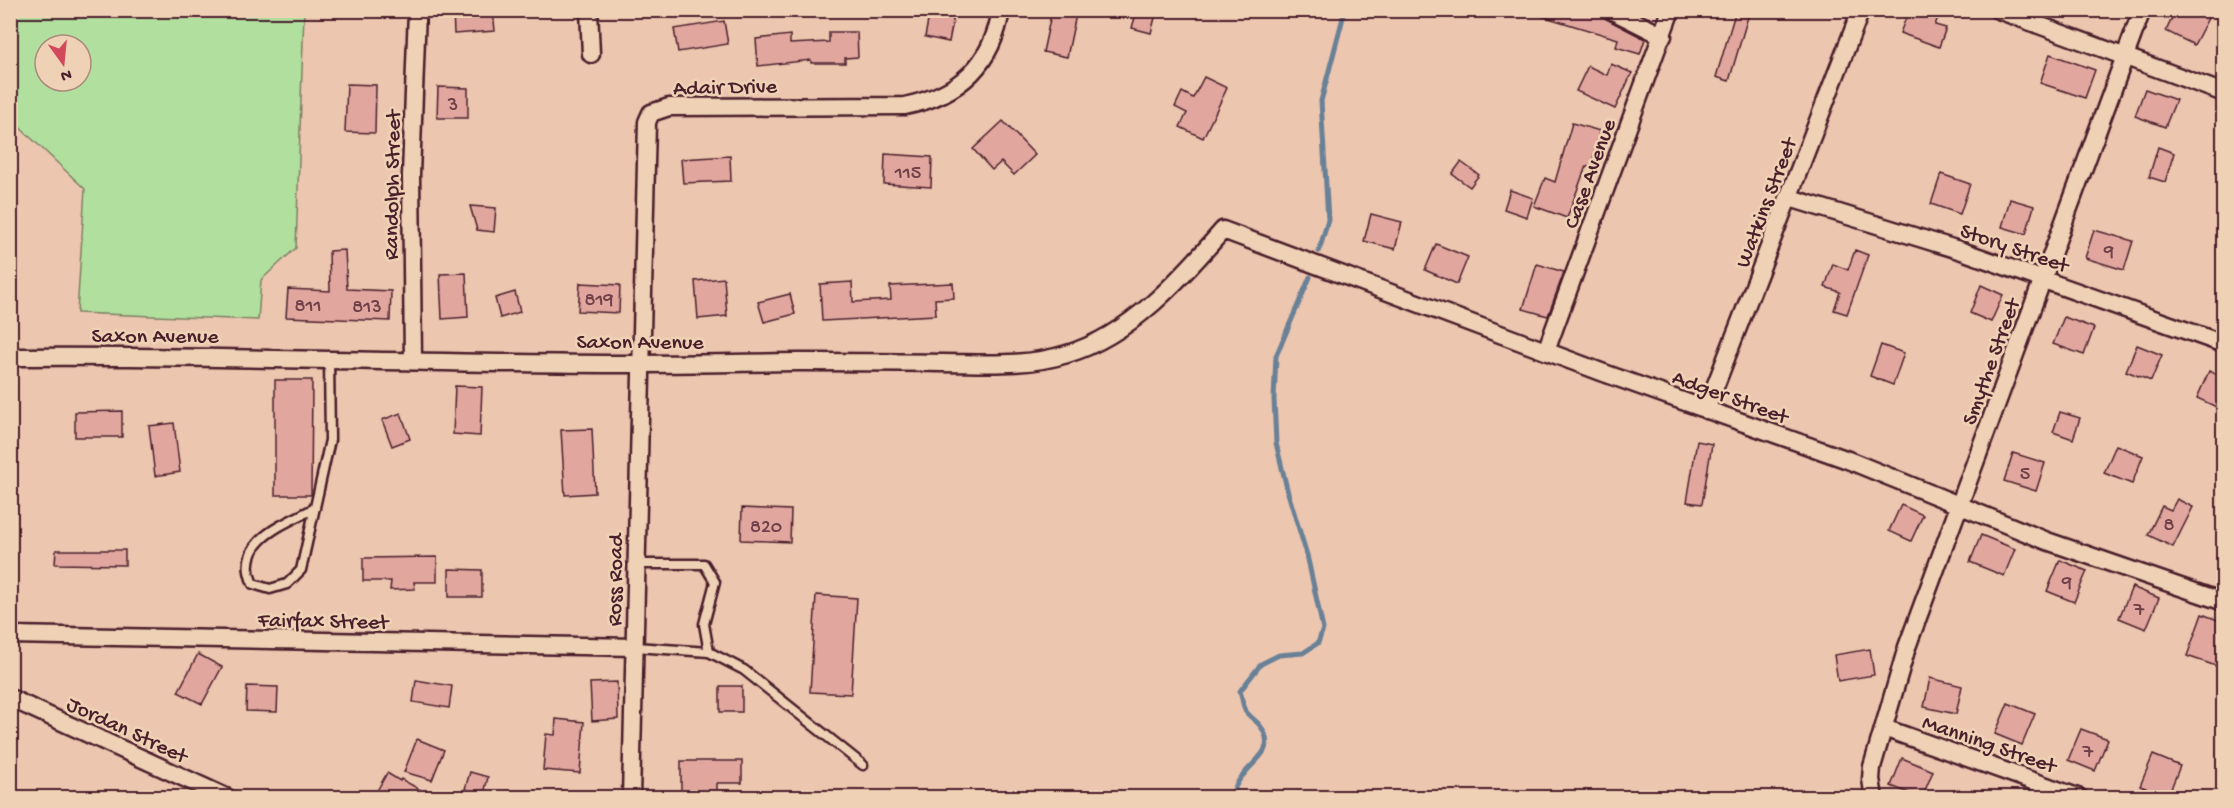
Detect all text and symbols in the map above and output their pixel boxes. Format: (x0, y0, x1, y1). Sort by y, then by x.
north arrow (33, 33, 93, 93)
text: N (58, 64, 73, 85)
street label: Adair Drive (673, 75, 778, 103)
house number: 3 (447, 95, 458, 118)
street label: Randolph Street (380, 108, 408, 260)
street label: Case Avenue (1560, 115, 1624, 233)
street label: Watkins Street (1731, 133, 1805, 272)
house number: 115 (894, 163, 921, 186)
street label: Story Street (1956, 219, 2073, 281)
house number: 9 (2103, 242, 2114, 265)
house number: 819 (584, 290, 614, 313)
street label: Smythe Street (1958, 294, 2028, 429)
house number: 811 (294, 296, 322, 319)
house number: 813 (352, 297, 382, 320)
street label: Saxon Avenue (91, 325, 219, 351)
street label: Saxon Avenue (576, 331, 704, 357)
street label: Adger Street (1668, 366, 1793, 432)
house number: 5 (2020, 464, 2030, 487)
house number: 8 (2164, 515, 2175, 538)
house number: 820 (750, 517, 782, 540)
street label: Ross Road (603, 532, 631, 626)
house number: 9 (2061, 573, 2072, 596)
house number: 7 (2133, 600, 2145, 623)
street label: Fairfax Street (256, 609, 390, 637)
street label: Jordan Street (62, 692, 193, 772)
street label: Manning Street (1918, 711, 2061, 782)
house number: 7 (2082, 742, 2094, 765)

